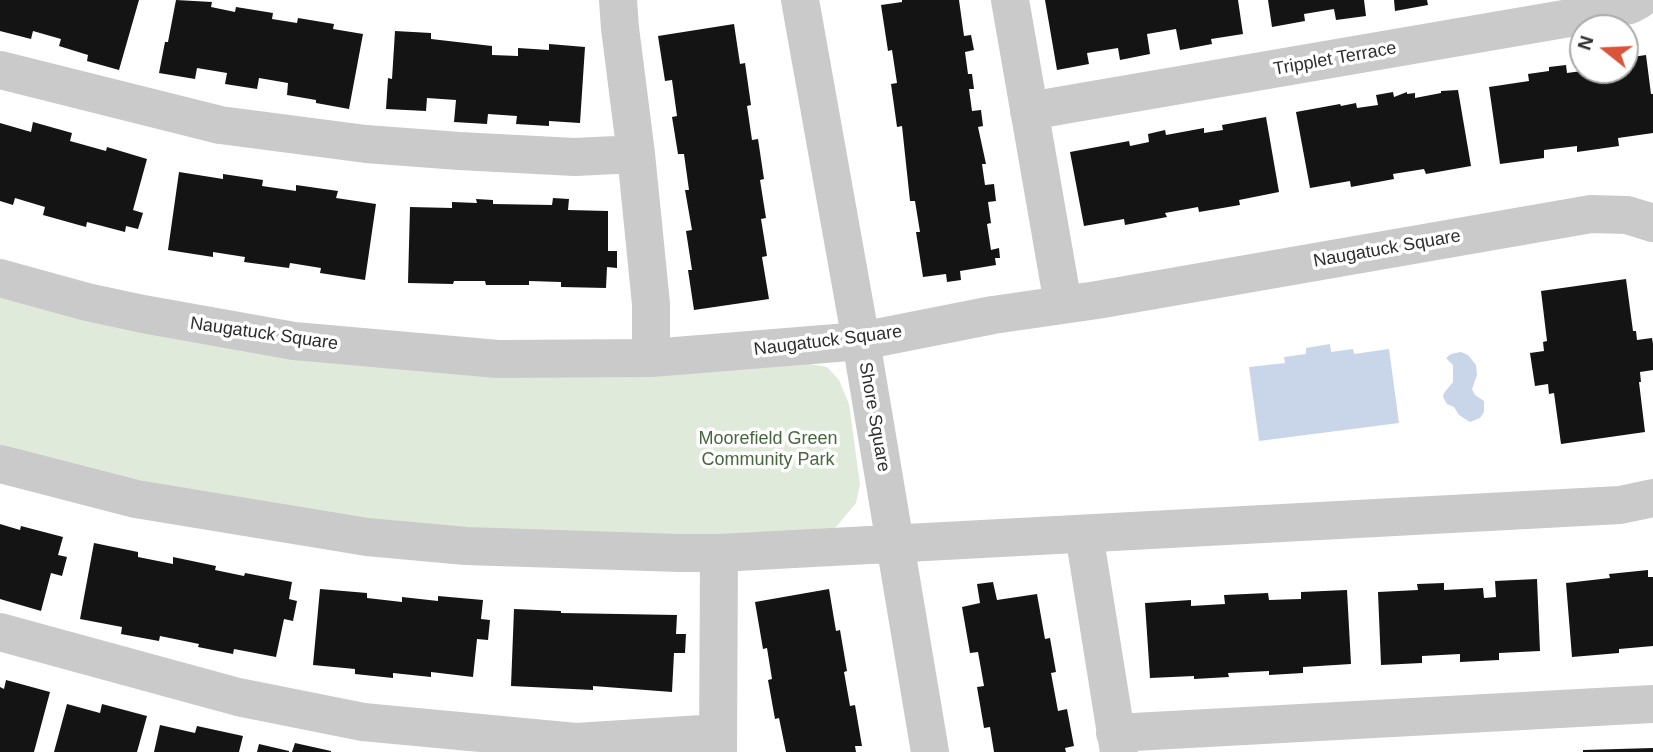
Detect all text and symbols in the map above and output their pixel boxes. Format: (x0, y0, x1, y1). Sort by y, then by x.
north arrow (1569, 14, 1639, 84)
text: N (1573, 33, 1598, 53)
street label: Tripplet Terrace (1272, 38, 1398, 80)
street label: Naugatuck Square (1312, 225, 1462, 273)
street label: Naugatuck Square (189, 313, 339, 355)
street label: Naugatuck Square (753, 321, 903, 361)
street label: Shore Square (854, 360, 894, 474)
park label: Moorefield Green Community Park (698, 428, 838, 471)

